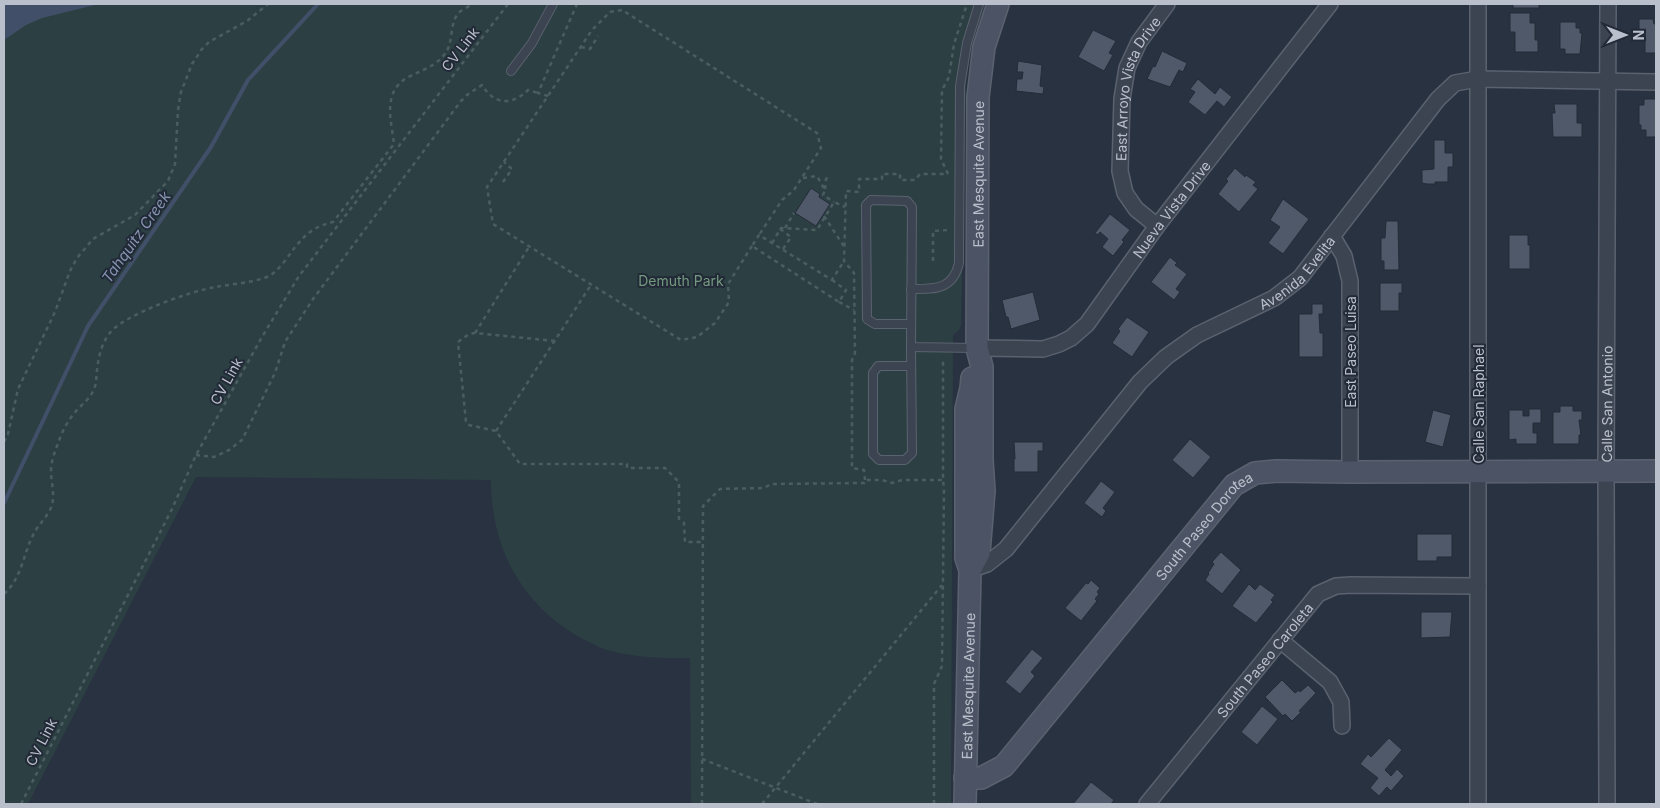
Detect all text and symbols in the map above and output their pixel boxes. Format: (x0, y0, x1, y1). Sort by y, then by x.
north arrow (1600, 10, 1650, 60)
street label: East Arroyo Vista Drive (1112, 13, 1164, 161)
street label: CV Link (438, 23, 483, 74)
text: N (1630, 30, 1647, 40)
street label: East Mesquite Avenue (969, 101, 986, 247)
street label: Nueva Vista Drive (1129, 157, 1214, 261)
water label: Tahquitz Creek (97, 187, 175, 287)
street label: Avenida Evelita (1256, 232, 1338, 313)
park label: Demuth Park (638, 272, 724, 289)
street label: East Paseo Luisa (1342, 296, 1359, 408)
street label: Calle San Raphael (1470, 344, 1487, 464)
street label: Calle San Antonio (1598, 345, 1615, 463)
street label: CV Link (206, 354, 246, 407)
street label: South Paseo Dorotea (1151, 468, 1255, 583)
street label: South Paseo Caroleta (1213, 599, 1316, 721)
street label: East Mesquite Avenue (957, 613, 978, 759)
street label: CV Link (22, 715, 60, 769)

